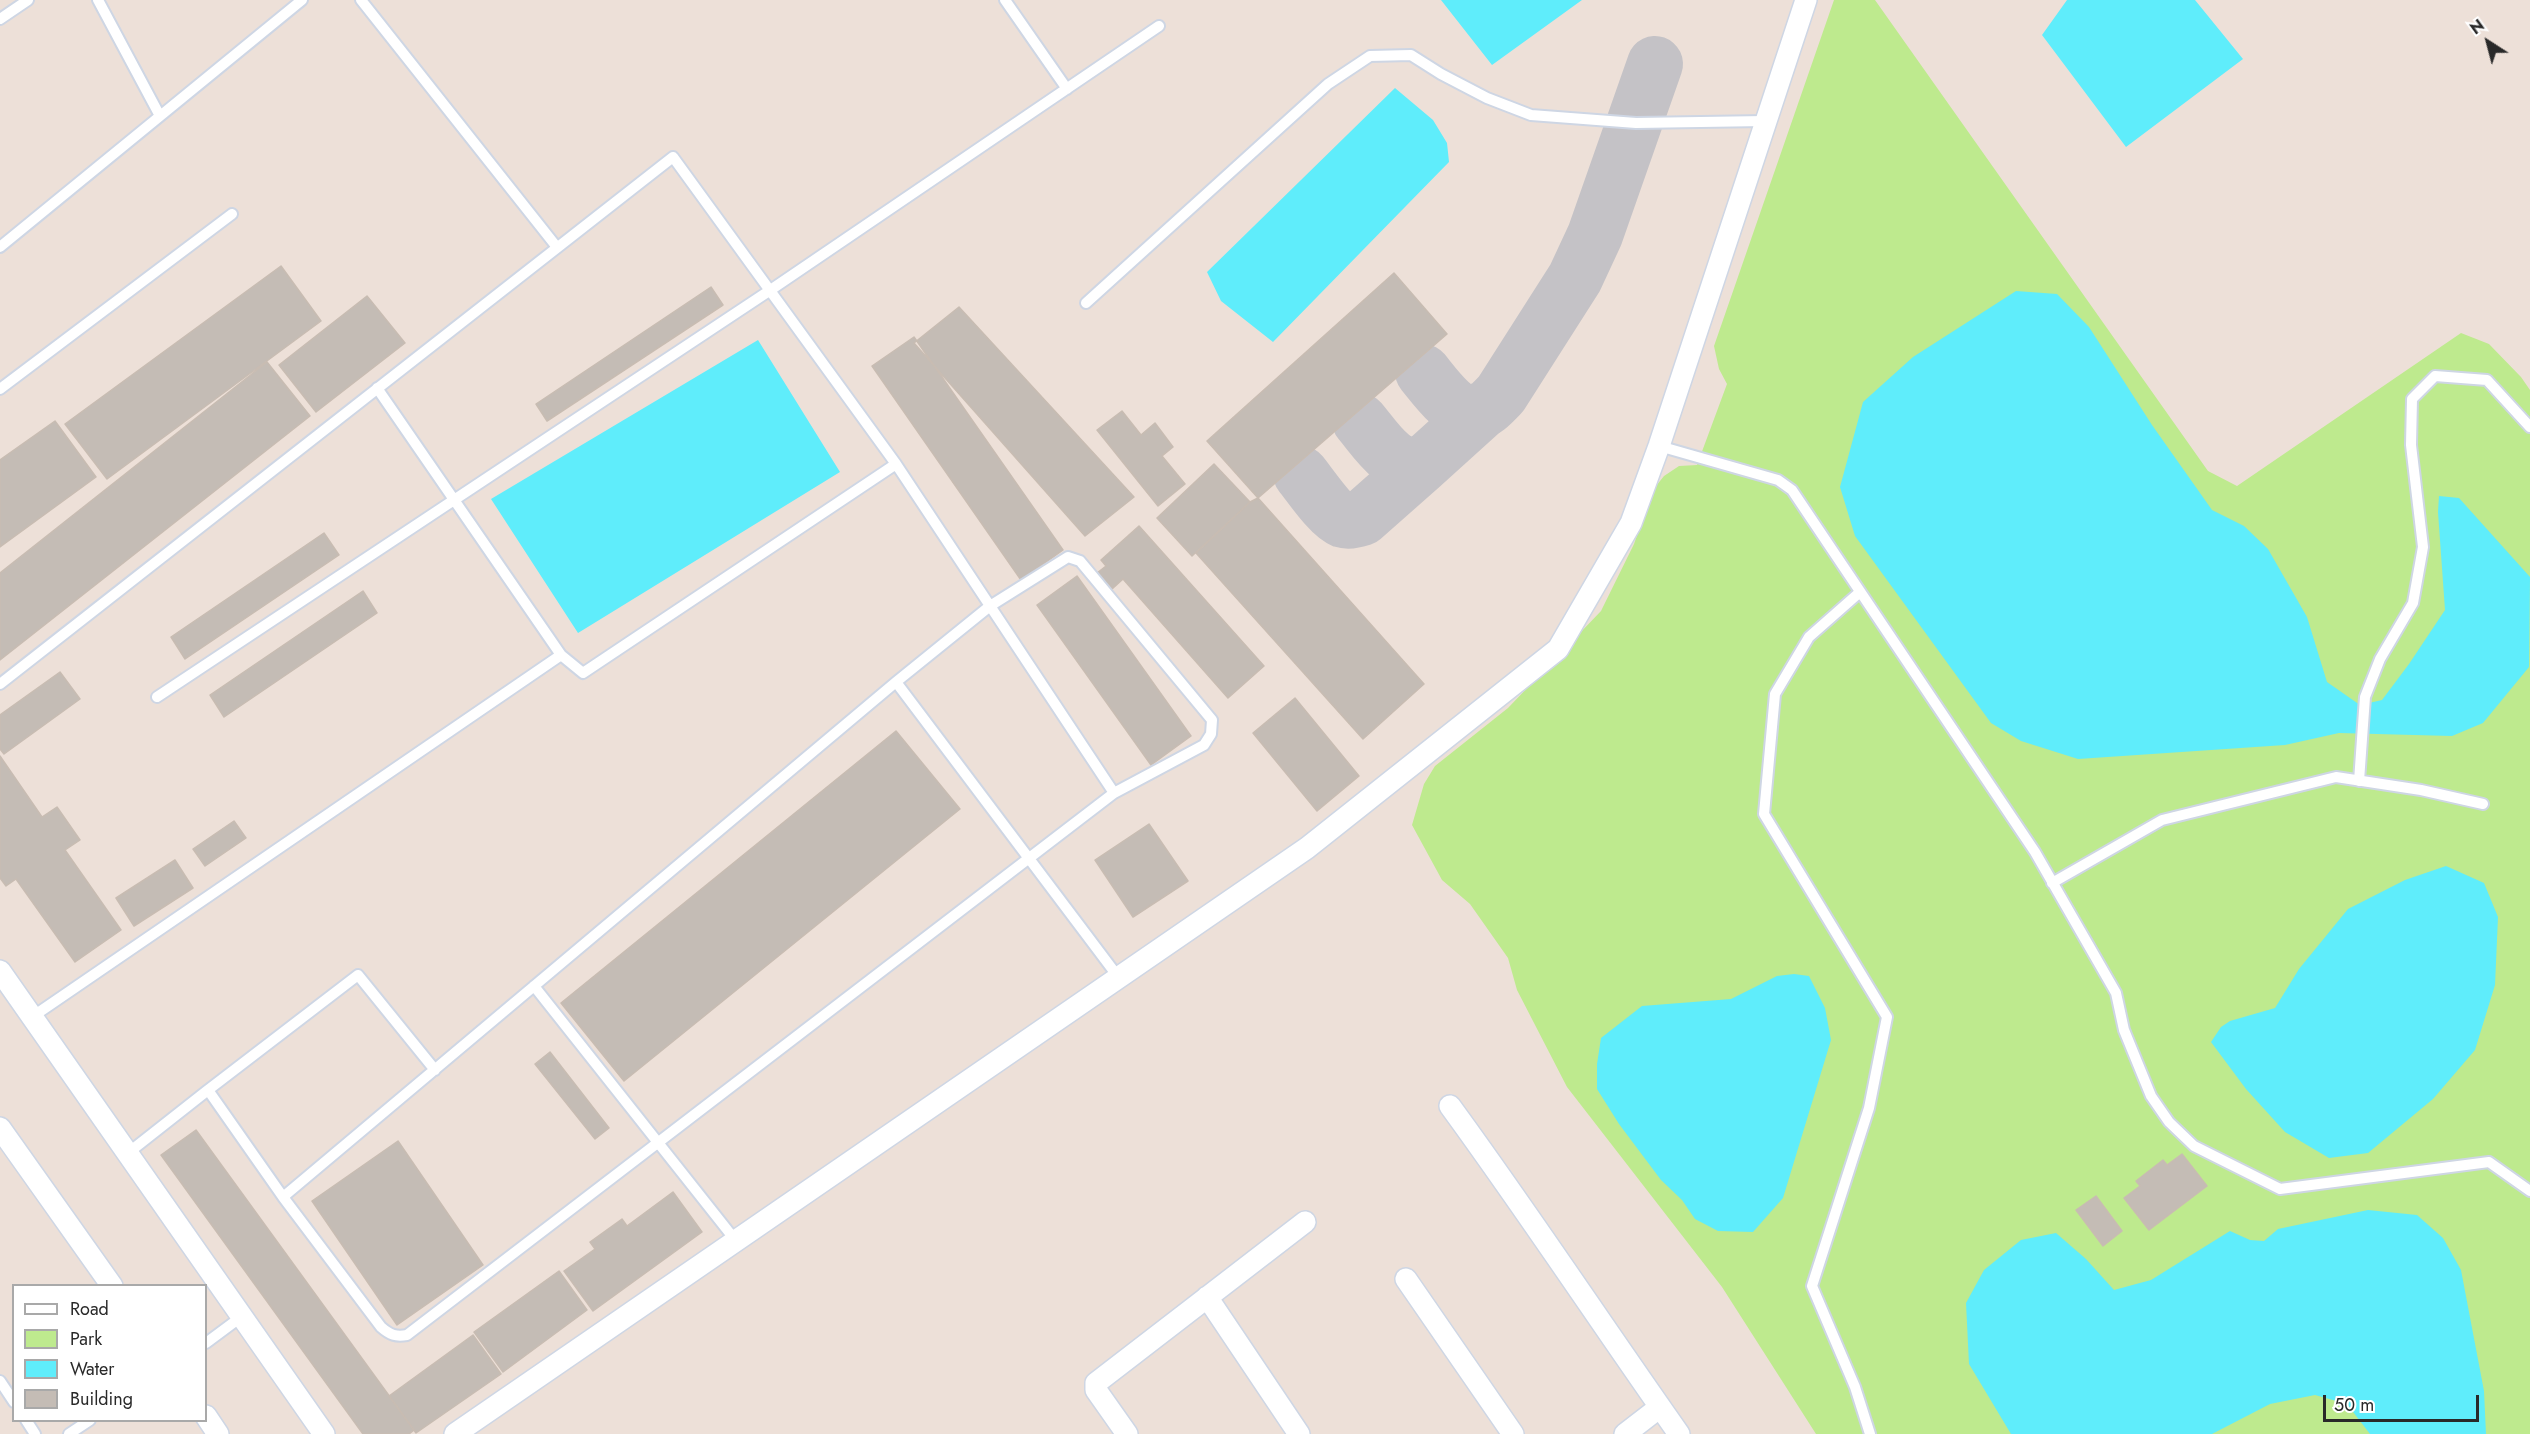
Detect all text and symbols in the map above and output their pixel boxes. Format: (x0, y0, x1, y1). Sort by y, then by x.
north arrow (2458, 12, 2518, 72)
text: N (2465, 14, 2489, 40)
legend (12, 1284, 207, 1422)
text: Road (70, 1296, 109, 1322)
text: Park (70, 1326, 102, 1352)
text: Water (70, 1356, 114, 1382)
scale bar (2326, 1383, 2482, 1421)
text: Building (70, 1386, 133, 1412)
text: 50 m (2334, 1392, 2374, 1418)

